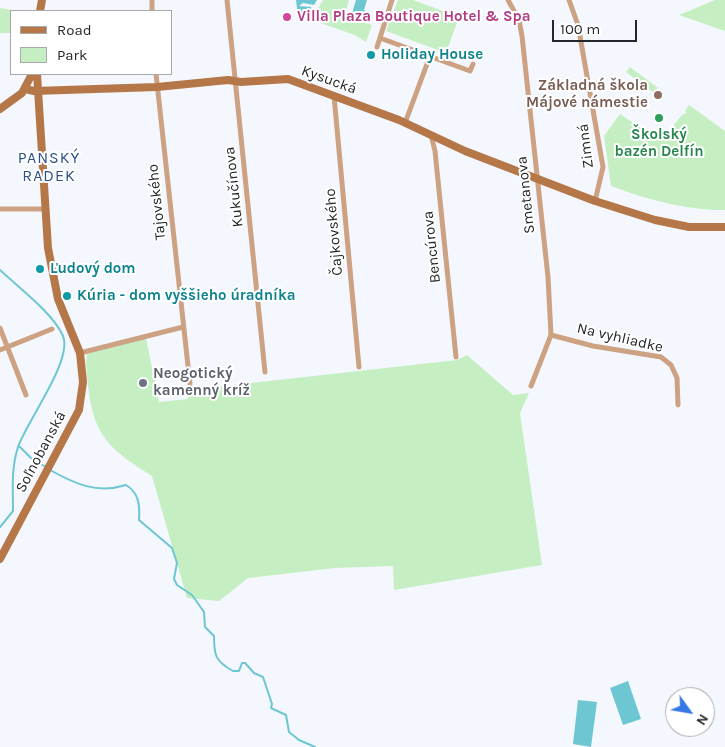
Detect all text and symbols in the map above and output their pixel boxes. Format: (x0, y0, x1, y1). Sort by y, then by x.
place label: Villa Plaza Boutique Hotel & Spa (297, 8, 531, 26)
legend (10, 10, 172, 75)
scale bar (555, 10, 640, 42)
marker: Villa Plaza Boutique Hotel & Spa (281, 11, 293, 23)
text: 100 m (560, 20, 600, 38)
text: Road (57, 21, 92, 39)
text: Park (57, 46, 87, 64)
place label: Holiday House (381, 46, 483, 64)
marker: Holiday House (365, 49, 377, 61)
street label: Kysucká (299, 62, 359, 98)
place label: Základná škola Májové námestie (526, 77, 648, 112)
marker: Základná škola Májové námestie (652, 89, 664, 101)
marker: Školský bazén Delfín (653, 112, 665, 124)
street label: Zimná (574, 123, 598, 169)
place label: Školský bazén Delfín (614, 126, 704, 161)
street label: Kukučínova (221, 146, 247, 228)
district label: PANSKÝ RADEK (17, 148, 81, 186)
street label: Smetanova (513, 155, 539, 235)
street label: Tajovského (144, 163, 170, 241)
street label: Čajkovského (321, 188, 347, 276)
street label: Bencúrova (419, 210, 445, 284)
place label: Ľudový dom (50, 260, 136, 278)
marker: Ľudový dom (34, 263, 46, 275)
place label: Kúria - dom vyššieho úradníka (77, 287, 296, 305)
marker: Kúria - dom vyššieho úradníka (61, 290, 73, 302)
street label: Na vyhliadke (575, 319, 665, 357)
place label: Neogotický kamenný kríž (153, 365, 250, 400)
marker: Neogotický kamenný kríž (137, 377, 149, 389)
street label: Soľnobanská (12, 408, 70, 496)
north arrow (665, 687, 715, 737)
text: N (692, 711, 712, 728)

